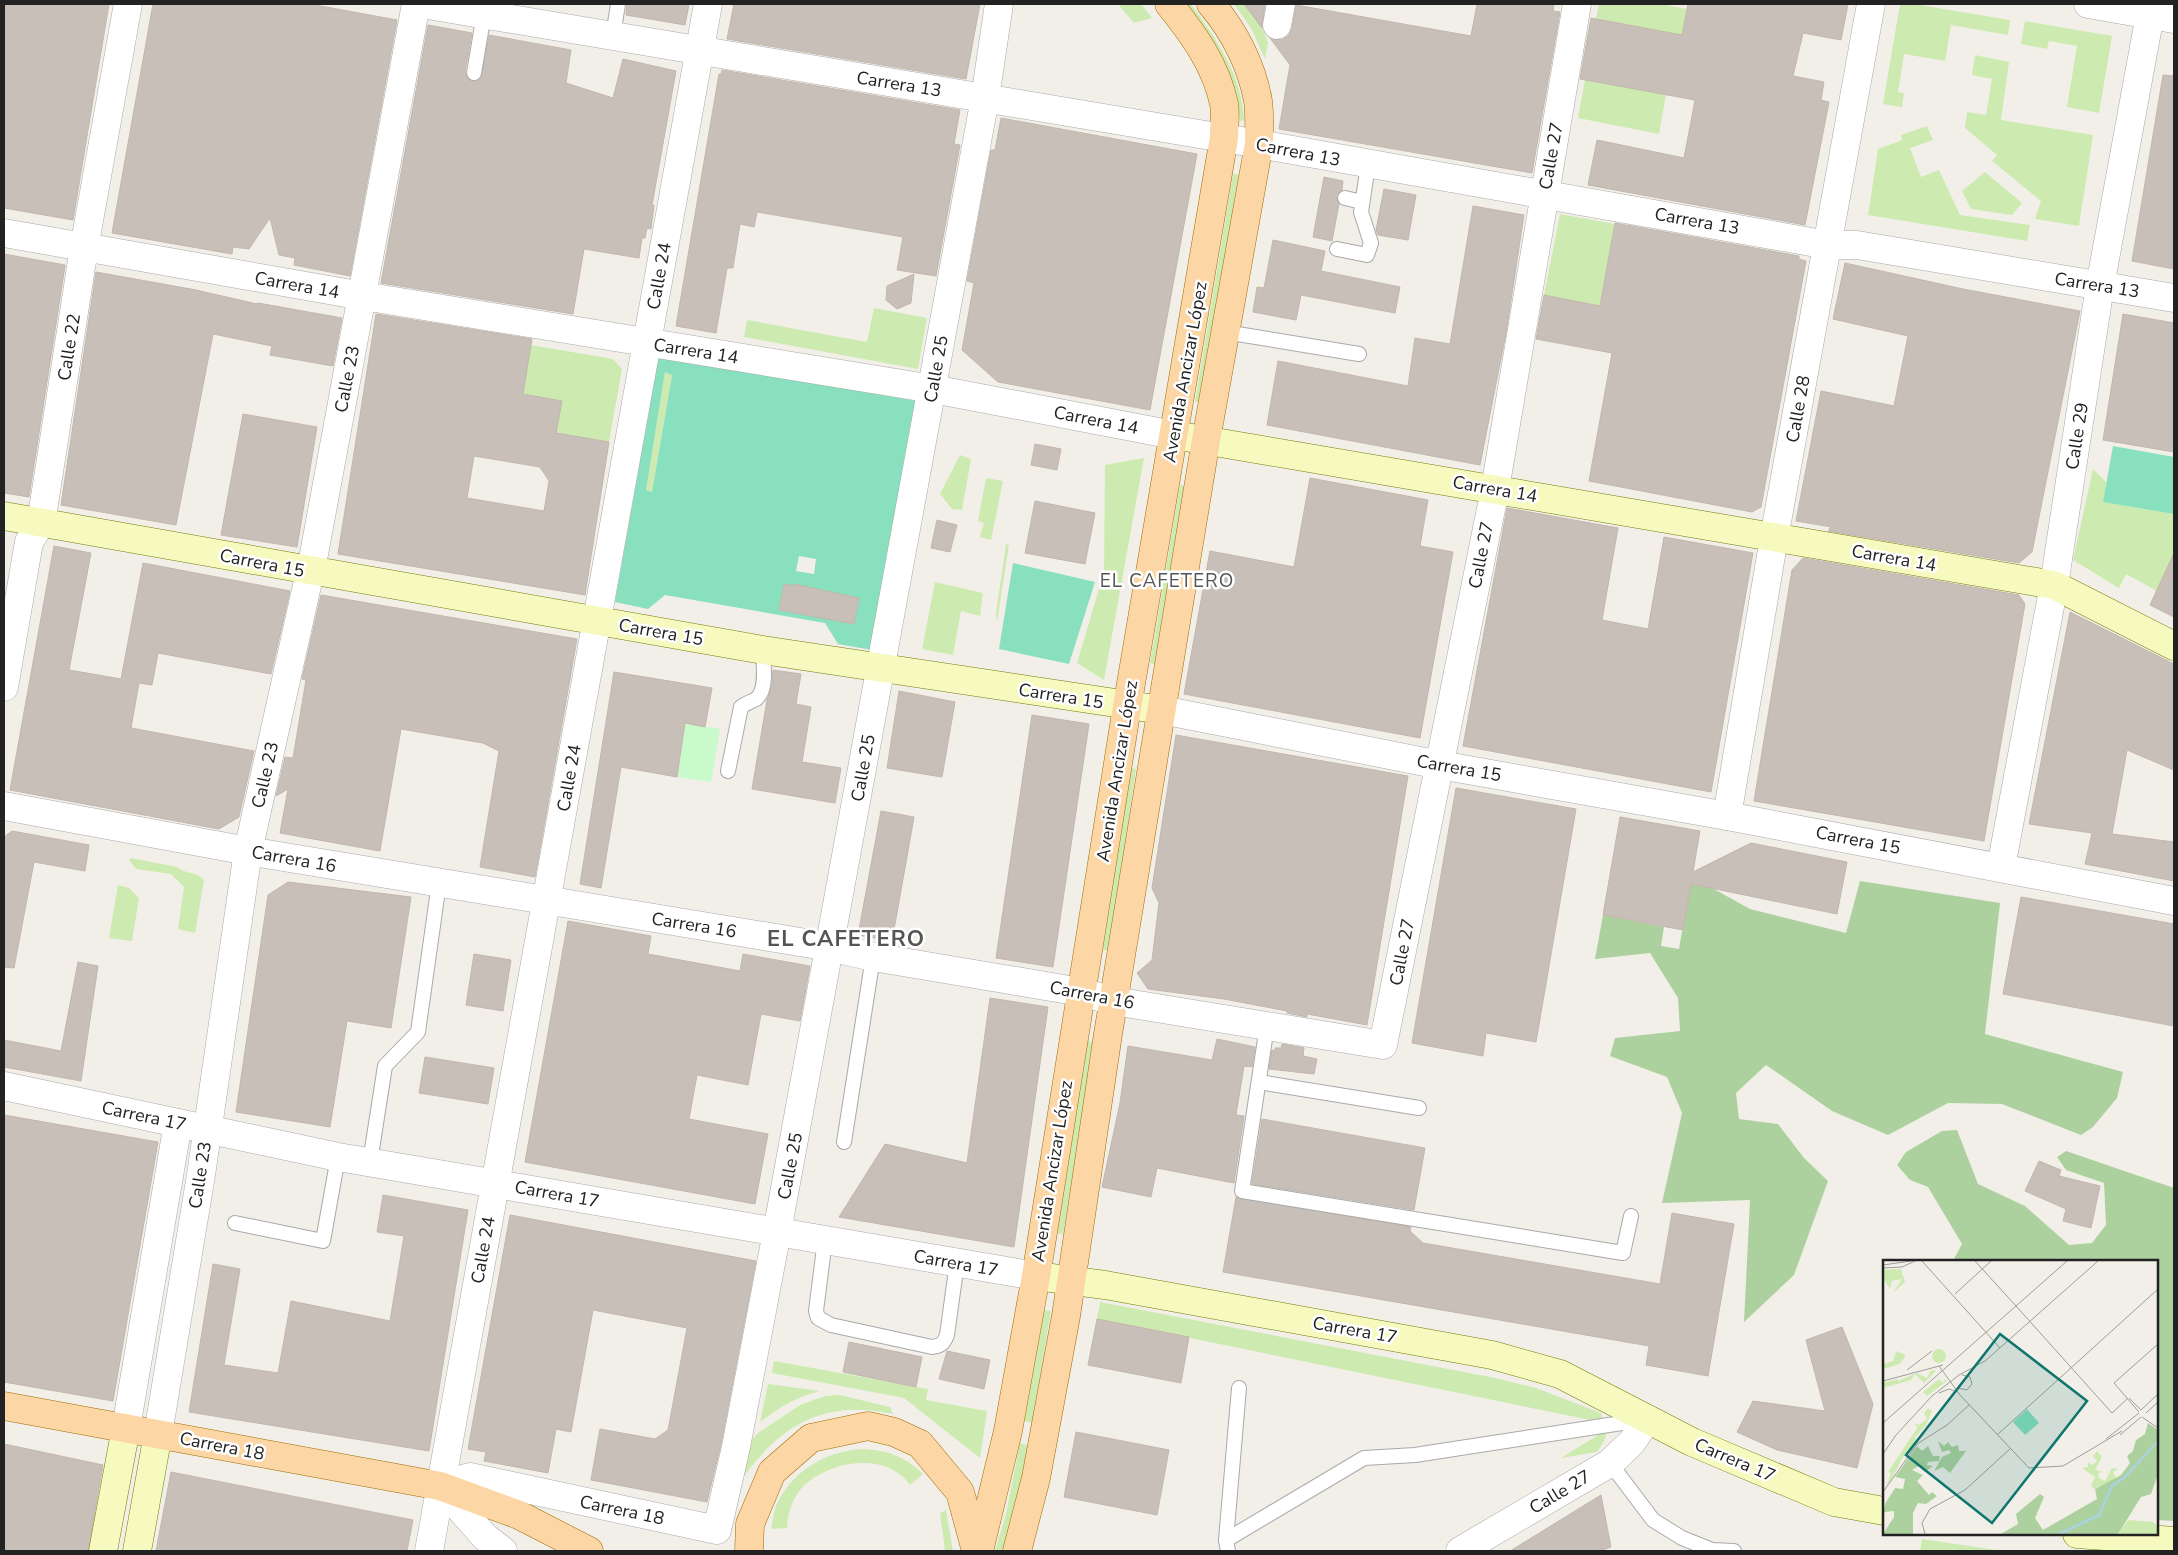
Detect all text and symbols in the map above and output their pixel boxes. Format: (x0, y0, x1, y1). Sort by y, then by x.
street label: Carrera 13 (855, 65, 943, 103)
street label: Calle 27 (1533, 121, 1569, 191)
street label: Carrera 13 (1254, 132, 1342, 172)
street label: Carrera 13 (1653, 202, 1741, 240)
street label: Calle 24 (641, 240, 677, 311)
street label: Carrera 14 (253, 266, 342, 304)
street label: Carrera 13 (2053, 266, 2141, 304)
street label: Avenida Ancizar López (1157, 280, 1213, 464)
street label: Calle 22 (52, 312, 86, 382)
street label: Carrera 14 (652, 332, 740, 370)
street label: Calle 25 (918, 334, 954, 404)
street label: Calle 23 (329, 343, 365, 415)
street label: Calle 28 (1780, 374, 1816, 444)
street label: Carrera 14 (1052, 400, 1141, 440)
street label: Calle 29 (2060, 401, 2094, 471)
street label: Carrera 14 (1451, 470, 1540, 508)
street label: Calle 27 (1463, 519, 1499, 591)
street label: Carrera 14 (1850, 539, 1939, 577)
street label: Carrera 15 (218, 543, 306, 583)
district label: EL CAFETERO (1100, 568, 1234, 594)
street label: Carrera 15 (617, 613, 705, 651)
street label: Carrera 15 (1017, 677, 1105, 715)
street label: Avenida Ancizar López (1091, 679, 1143, 863)
street label: Calle 25 (845, 733, 881, 803)
street label: Calle 23 (246, 739, 284, 811)
street label: Calle 24 (551, 742, 587, 813)
street label: Carrera 15 (1415, 749, 1503, 787)
street label: Carrera 15 (1814, 820, 1902, 860)
street label: Carrera 16 (250, 840, 338, 878)
street label: Carrera 16 (650, 906, 738, 944)
street label: Calle 27 (1384, 916, 1420, 988)
district label: EL CAFETERO (767, 924, 925, 954)
street label: Carrera 16 (1048, 975, 1136, 1015)
street label: Avenida Ancizar López (1026, 1079, 1078, 1263)
street label: Carrera 17 (100, 1095, 188, 1137)
street label: Calle 25 (772, 1130, 808, 1202)
street label: Calle 23 (183, 1140, 217, 1210)
street label: Carrera 17 (513, 1175, 601, 1213)
street label: Calle 24 (465, 1214, 501, 1285)
street label: Carrera 17 (912, 1244, 1000, 1282)
inset map (1883, 1260, 2158, 1535)
street label: Carrera 17 (1311, 1311, 1399, 1349)
street label: Carrera 18 (178, 1426, 266, 1466)
street label: Carrera 17 (1691, 1432, 1779, 1488)
street label: Calle 27 (1525, 1464, 1595, 1520)
street label: Carrera 18 (578, 1489, 666, 1531)

